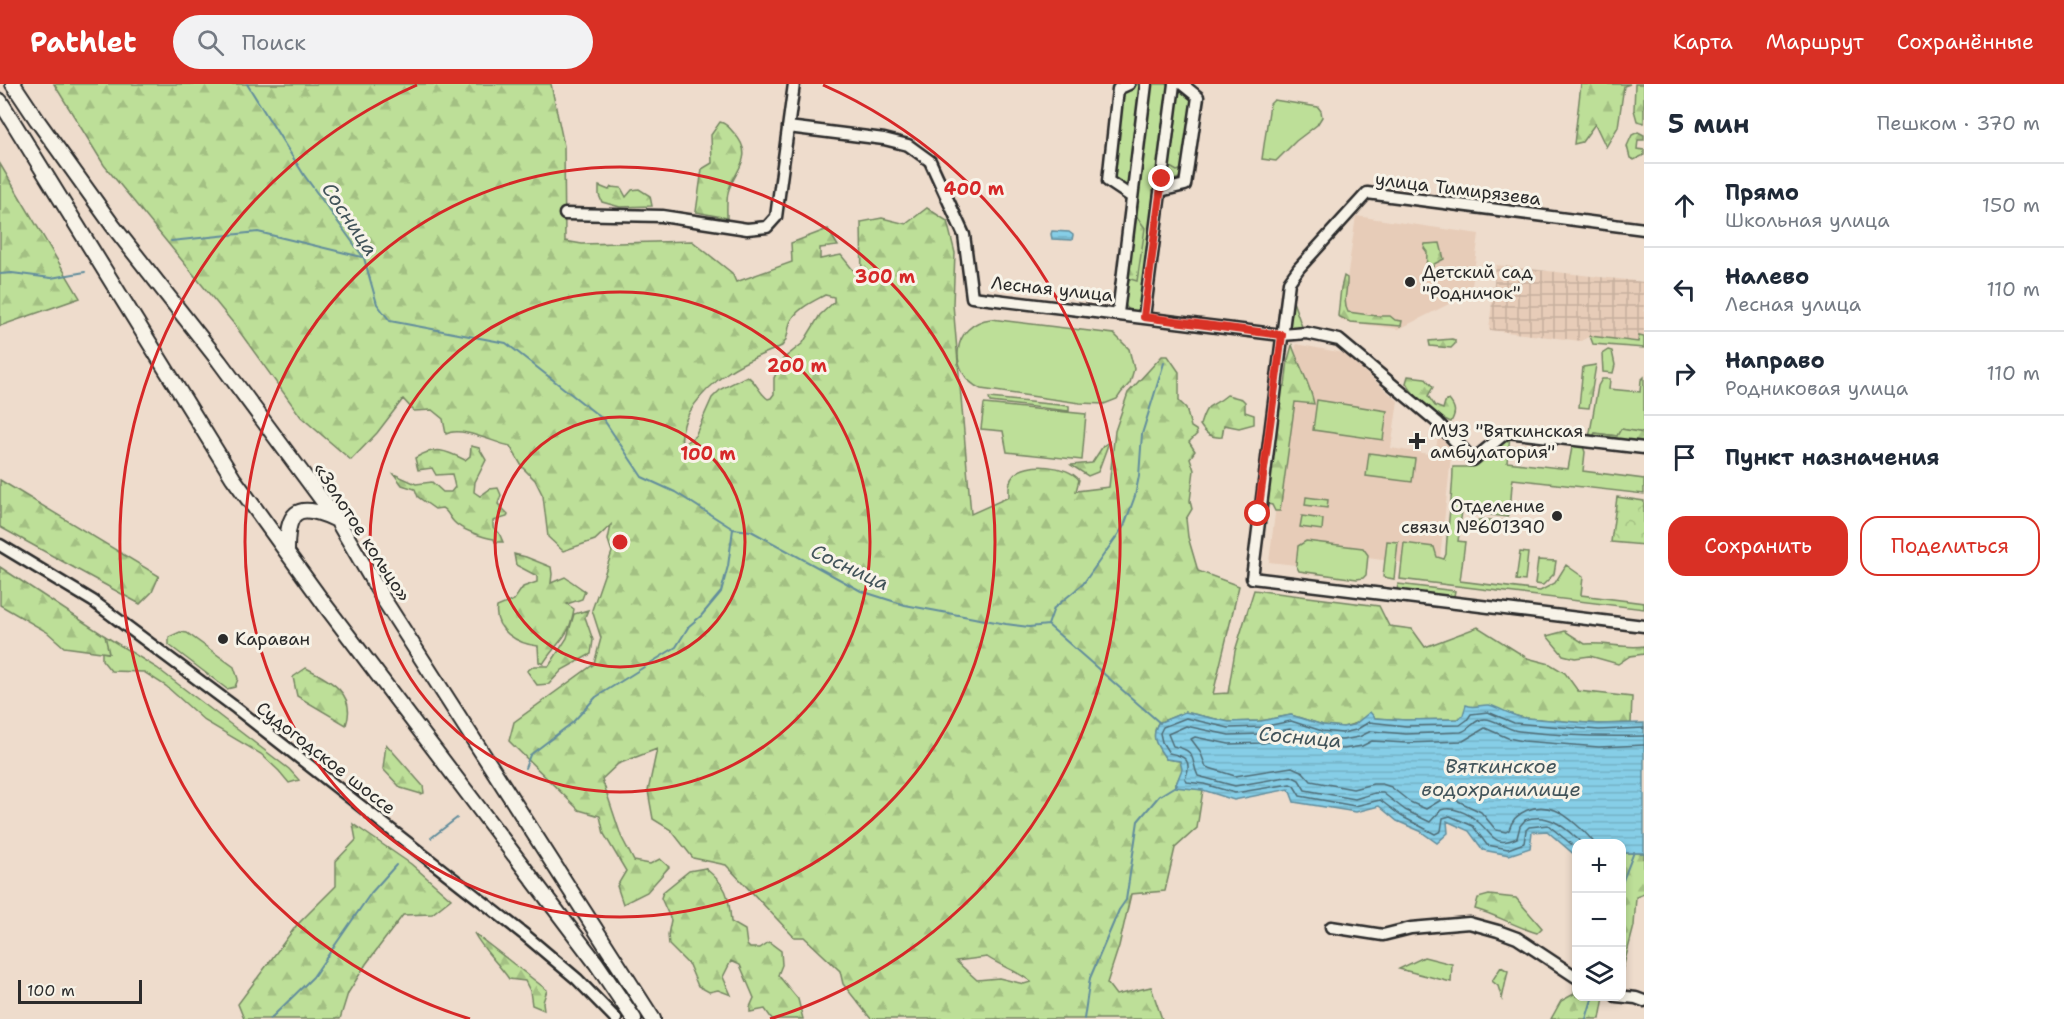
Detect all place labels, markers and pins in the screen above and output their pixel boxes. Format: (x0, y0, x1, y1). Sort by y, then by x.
place label: Детский сад "Родничок" (1422, 260, 1534, 305)
marker: Детский сад "Родничок" (1403, 275, 1417, 289)
place label: МУЗ "Вяткинская амбулатория" (1430, 419, 1583, 464)
marker: МУЗ "Вяткинская амбулатория" (1408, 432, 1426, 450)
place label: Отделение связи №601390 (1401, 494, 1545, 539)
marker: Отделение связи №601390 (1550, 509, 1564, 523)
centre of rings (610, 532, 630, 552)
place label: Караван (235, 627, 310, 651)
marker: Караван (216, 632, 230, 646)

